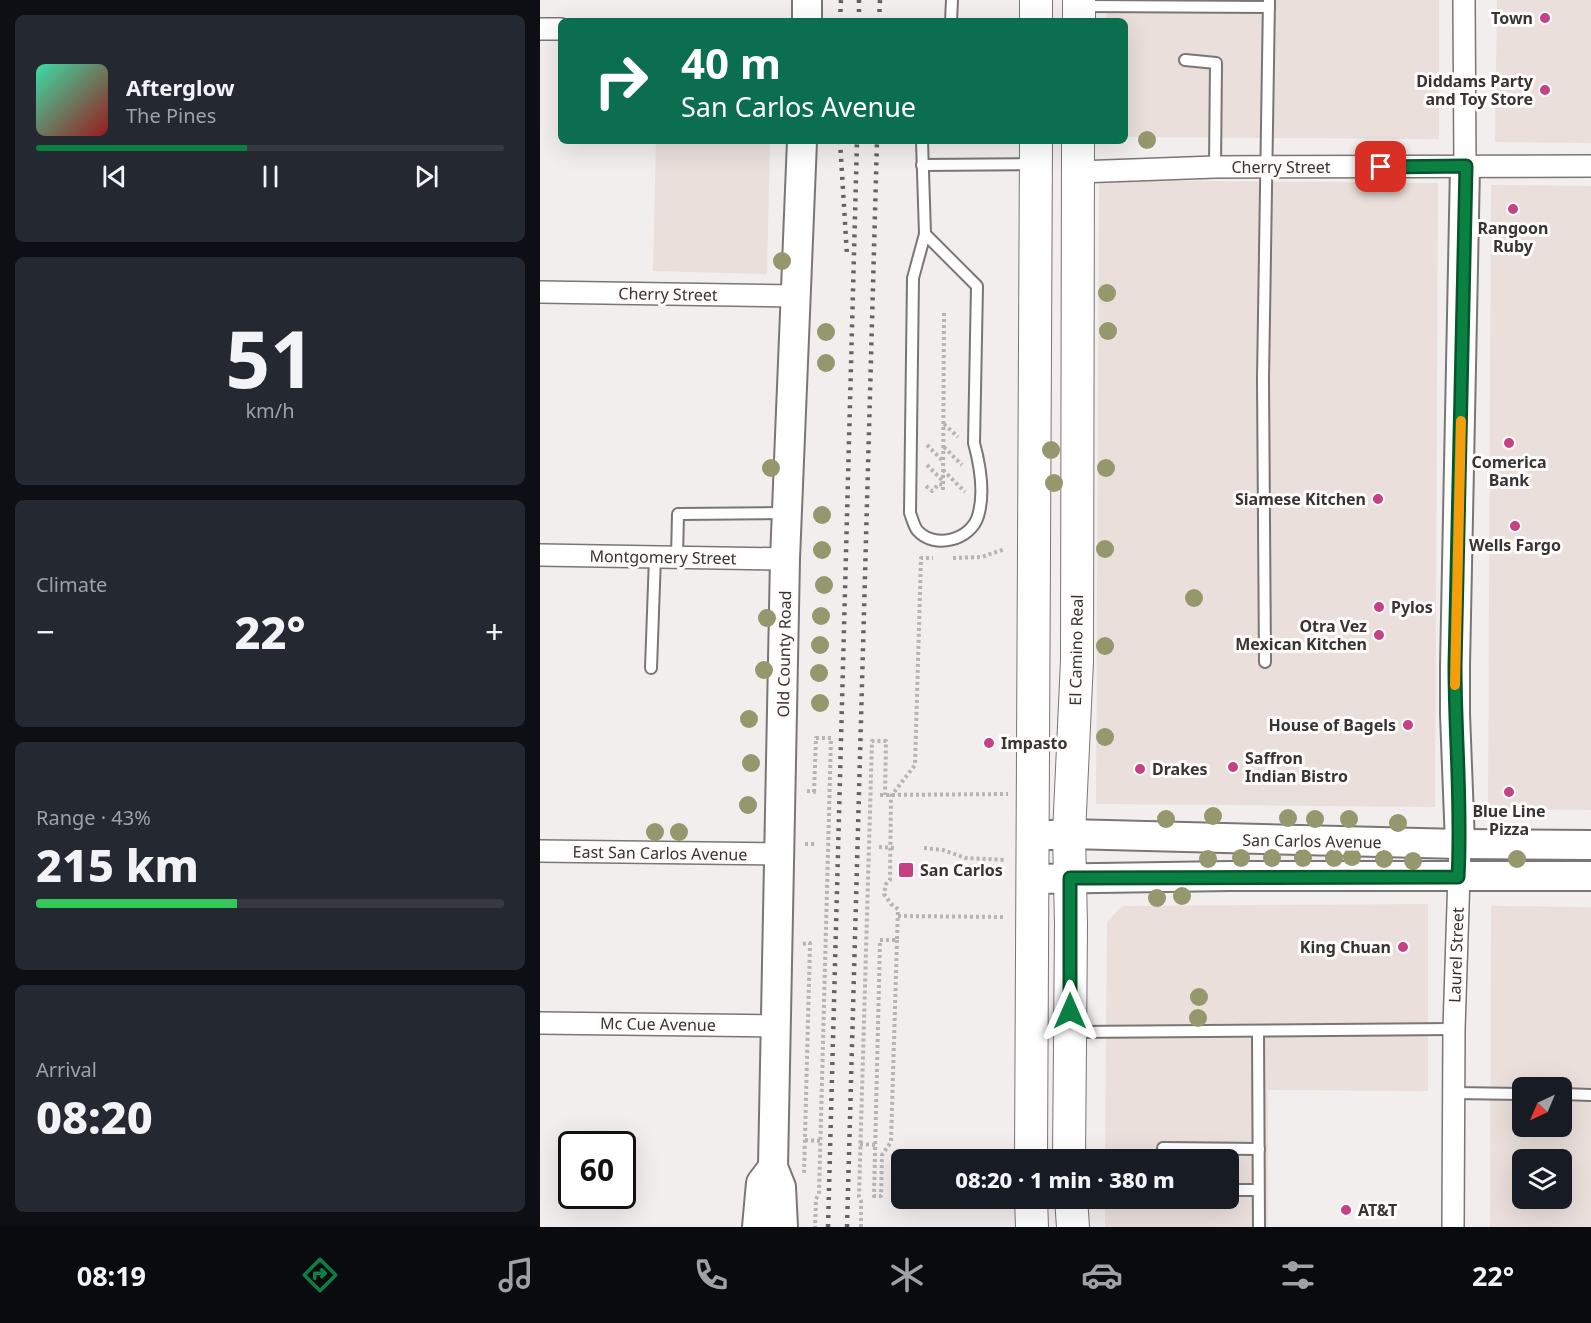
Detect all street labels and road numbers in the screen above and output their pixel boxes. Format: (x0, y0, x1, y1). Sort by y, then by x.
street label: Cherry Street (1231, 156, 1331, 178)
street label: Cherry Street (618, 282, 718, 306)
street label: Montgomery Street (589, 545, 737, 569)
street label: Old County Road (772, 590, 796, 718)
street label: El Camino Real (1064, 594, 1088, 706)
street label: San Carlos Avenue (1242, 829, 1382, 853)
street label: East San Carlos Avenue (572, 840, 748, 866)
street label: Laurel Street (1443, 907, 1469, 1003)
street label: Mc Cue Avenue (600, 1012, 716, 1036)

